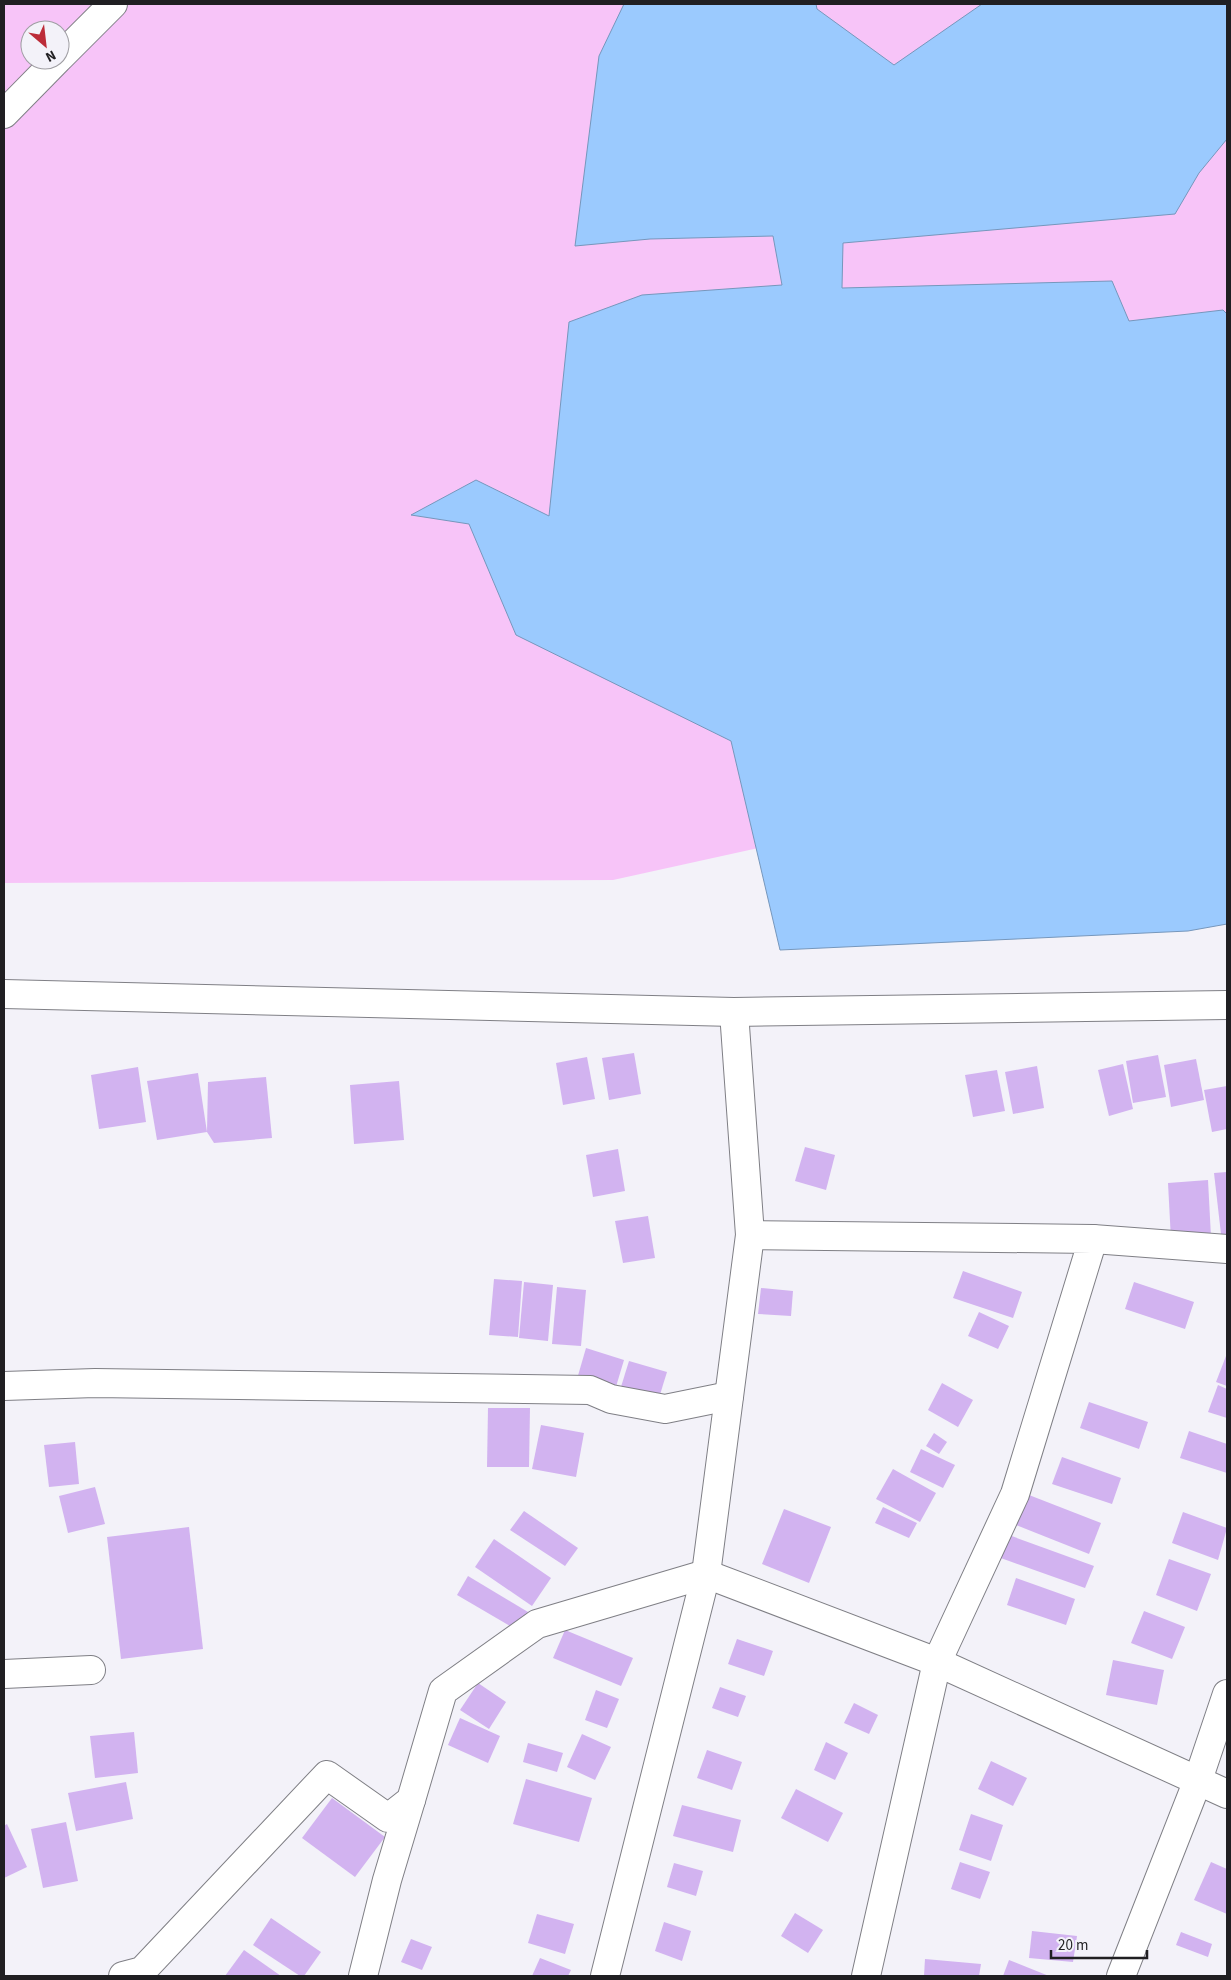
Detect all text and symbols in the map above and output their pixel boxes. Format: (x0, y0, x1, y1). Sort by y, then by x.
north arrow (20, 20, 70, 70)
text: N (42, 45, 59, 67)
scale bar (1051, 1928, 1147, 1960)
text: 20 m (1058, 1935, 1088, 1956)

